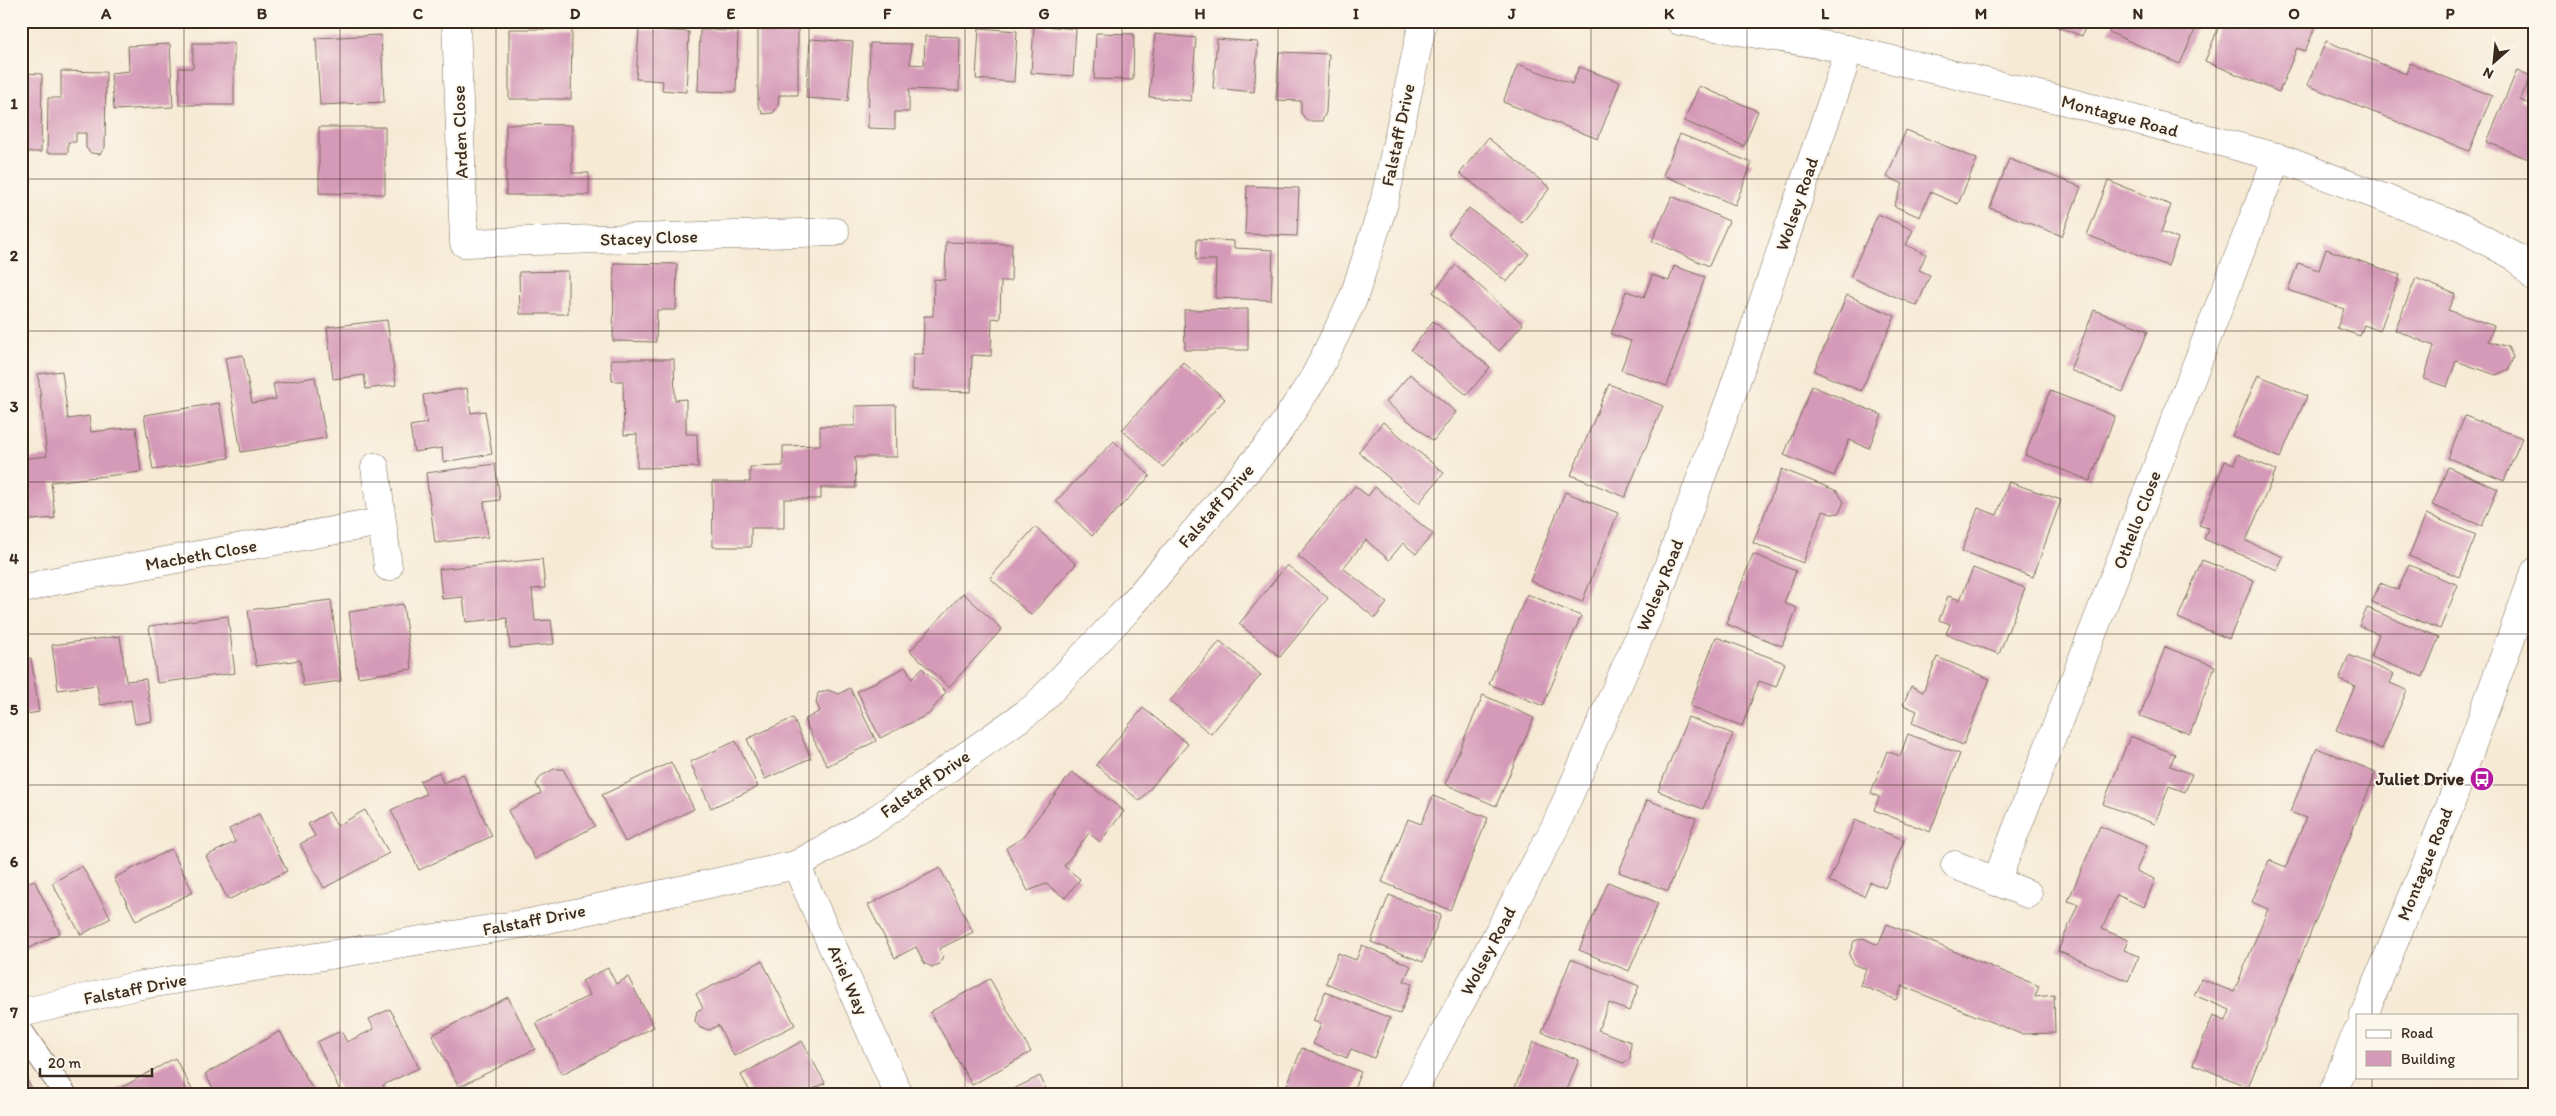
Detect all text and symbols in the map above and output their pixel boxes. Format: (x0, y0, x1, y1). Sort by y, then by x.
text: A (100, 4, 112, 23)
text: B (257, 4, 268, 23)
text: C (413, 4, 424, 23)
text: D (570, 4, 581, 23)
text: E (727, 4, 736, 23)
text: F (883, 4, 892, 23)
text: G (1038, 4, 1050, 23)
text: H (1194, 4, 1206, 23)
text: I (1353, 4, 1359, 23)
text: J (1507, 4, 1516, 23)
text: K (1664, 4, 1675, 23)
text: L (1821, 4, 1830, 23)
text: M (1975, 4, 1987, 23)
text: N (2133, 4, 2143, 23)
text: O (2288, 4, 2300, 23)
text: P (2445, 4, 2455, 23)
north arrow (2468, 38, 2518, 88)
text: N (2480, 63, 2496, 83)
street label: Falstaff Drive (1376, 82, 1420, 188)
street label: Arden Close (447, 85, 473, 179)
street label: Montague Road (2059, 90, 2181, 142)
text: 1 (10, 94, 18, 113)
street label: Wolsey Road (1771, 154, 1823, 254)
street label: Stacey Close (600, 225, 698, 251)
text: 2 (10, 246, 19, 265)
text: 3 (10, 397, 19, 416)
street label: Falstaff Drive (1173, 459, 1259, 553)
street label: Othello Close (2108, 468, 2166, 572)
street label: Macbeth Close (144, 534, 258, 576)
street label: Wolsey Road (1632, 536, 1688, 634)
text: 4 (9, 549, 19, 568)
text: 5 (10, 700, 19, 719)
street label: Falstaff Drive (876, 745, 974, 823)
bus stop icon: Juliet Drive (2469, 766, 2495, 792)
place label: Juliet Drive (2375, 768, 2464, 790)
street label: Montague Road (2392, 804, 2458, 924)
text: 6 (10, 852, 19, 871)
street label: Falstaff Drive (481, 899, 587, 941)
street label: Wolsey Road (1455, 903, 1521, 999)
street label: Ariel Way (823, 942, 873, 1019)
street label: Falstaff Drive (82, 968, 188, 1010)
text: 7 (9, 1003, 18, 1022)
legend (2356, 1014, 2518, 1078)
text: Road (2401, 1024, 2434, 1042)
scale bar (40, 1046, 152, 1078)
text: Building (2401, 1050, 2455, 1068)
text: 20 m (48, 1054, 82, 1072)

